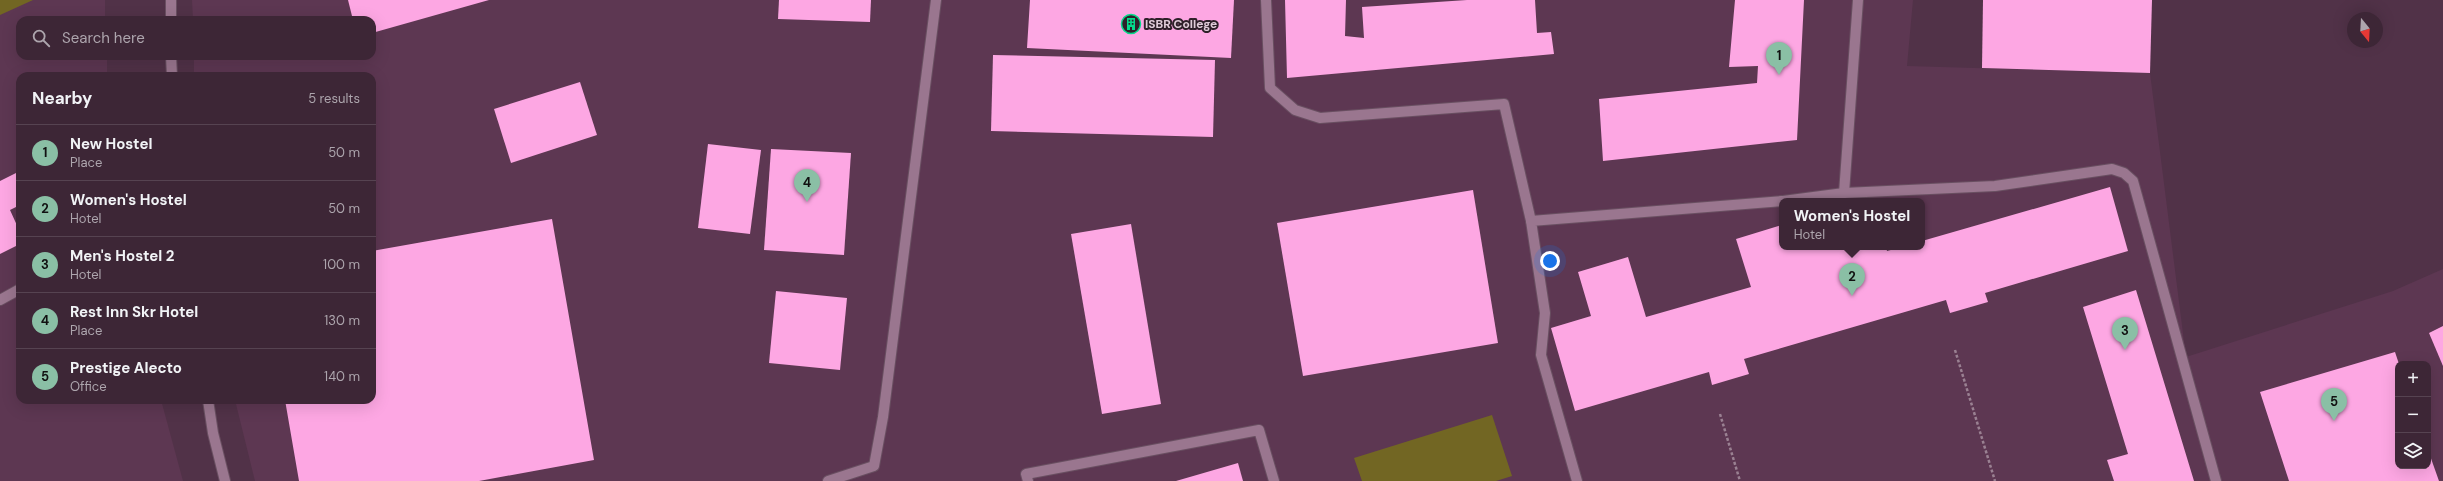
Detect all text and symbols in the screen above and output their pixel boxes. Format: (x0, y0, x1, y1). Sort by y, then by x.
north arrow (2347, 12, 2383, 48)
building icon: ISBR College (1120, 13, 1142, 35)
search box (16, 16, 376, 60)
place label: ISBR College (1145, 16, 1217, 32)
icon: search (30, 27, 52, 49)
text: Search here (62, 28, 145, 48)
pin: 1 (1766, 42, 1792, 75)
text: Nearby (32, 87, 92, 109)
text: 5 results (308, 90, 360, 107)
text: New Hostel (70, 134, 152, 154)
text: 1 (43, 144, 47, 161)
text: 50 m (328, 144, 360, 161)
text: Place (70, 154, 102, 171)
pin: 4 (794, 169, 820, 202)
text: Women's Hostel (70, 190, 187, 210)
popup (1779, 198, 1925, 250)
text: 2 (41, 200, 49, 217)
text: 50 m (328, 200, 360, 217)
text: Women's Hostel (1794, 206, 1910, 226)
text: Hotel (70, 210, 102, 227)
text: Hotel (1794, 226, 1825, 243)
text: Men's Hostel 2 (70, 246, 174, 266)
your location (1540, 251, 1560, 271)
text: 3 (41, 256, 49, 273)
text: 100 m (323, 256, 360, 273)
pin: 2 (1839, 263, 1865, 296)
text: Hotel (70, 266, 102, 283)
text: Rest Inn Skr Hotel (70, 302, 198, 322)
text: 4 (41, 312, 49, 329)
text: 130 m (324, 312, 360, 329)
pin: 3 (2112, 317, 2138, 350)
text: Place (70, 322, 102, 339)
text: Prestige Alecto (70, 358, 182, 378)
map controls (2395, 361, 2431, 469)
button: + (2395, 361, 2431, 397)
text: 5 (41, 368, 49, 385)
text: 140 m (324, 368, 360, 385)
text: Office (70, 378, 107, 395)
pin: 5 (2321, 388, 2347, 421)
button: − (2395, 397, 2431, 433)
button: layers (2395, 433, 2431, 469)

